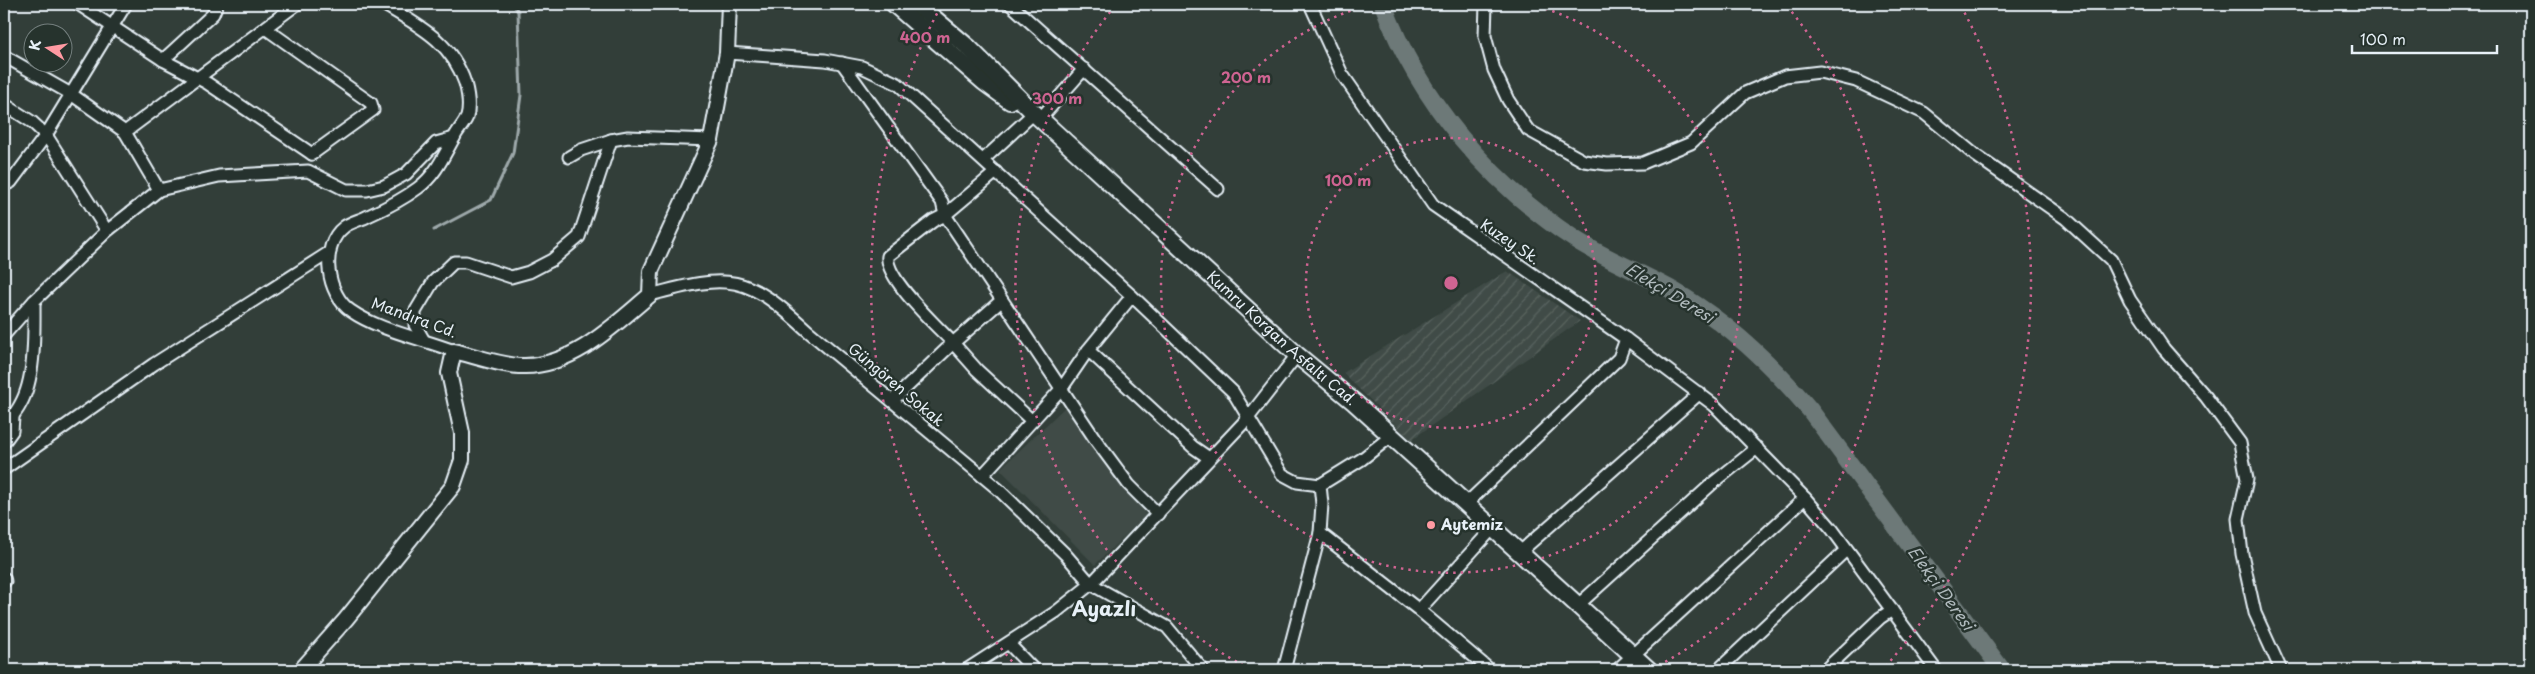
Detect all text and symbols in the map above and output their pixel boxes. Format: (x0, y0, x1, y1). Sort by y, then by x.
north arrow (22, 22, 72, 72)
scale bar (2352, 22, 2498, 54)
text: 400 m (900, 25, 950, 48)
text: 100 m (2360, 27, 2406, 50)
text: K (23, 38, 46, 52)
text: 200 m (1221, 65, 1271, 88)
text: 300 m (1032, 86, 1082, 109)
text: 100 m (1325, 168, 1371, 191)
street label: Kuzey Sk. (1476, 212, 1545, 269)
water label: Elekçi Deresi (1622, 256, 1721, 329)
street label: Kumru Korgan Asfaltı Cad. (1202, 265, 1363, 410)
centre of rings (1442, 274, 1460, 292)
street label: Mandıra Cd. (369, 290, 460, 343)
street label: Güngören Sokak (844, 337, 951, 431)
place label: Aytemiz (1440, 512, 1503, 535)
marker: Aytemiz (1425, 519, 1437, 531)
water label: Elekçi Deresi (1903, 540, 1982, 637)
district label: Ayazlı (1072, 593, 1136, 623)

